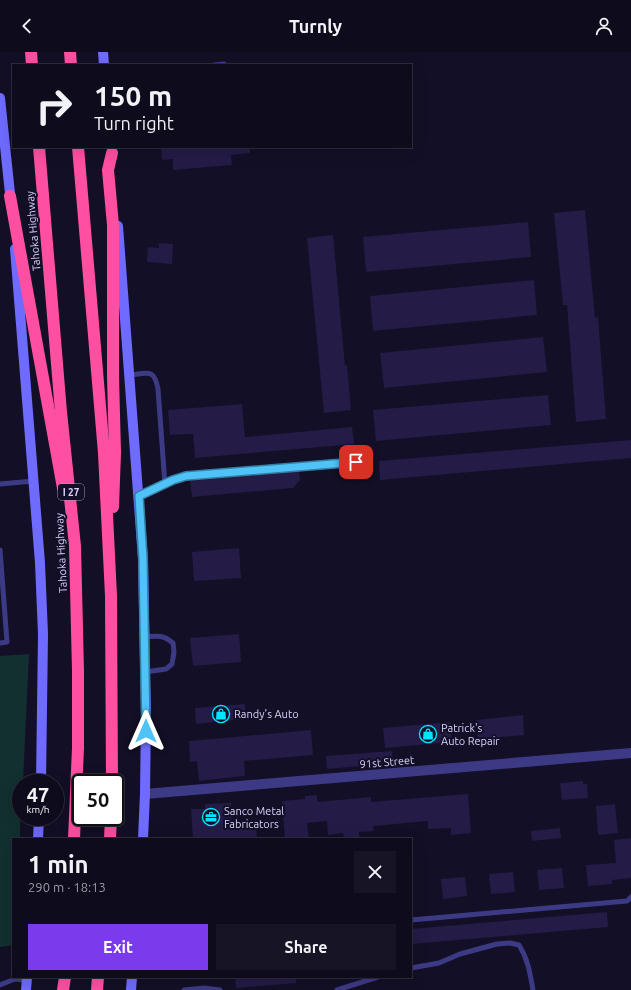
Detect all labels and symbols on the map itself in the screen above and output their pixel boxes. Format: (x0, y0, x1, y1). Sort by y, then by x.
street label: Tahoka Highway (23, 190, 42, 271)
pin (339, 445, 373, 479)
road number: I 27 (58, 484, 84, 500)
street label: Tahoka Highway (53, 512, 69, 593)
shop icon: Randy's Auto (211, 704, 231, 724)
place label: Randy's Auto (234, 708, 299, 720)
position arrow (125, 710, 167, 752)
place label: Patrick's Auto Repair (441, 722, 500, 747)
shop icon: Patrick's Auto Repair (418, 724, 438, 744)
street label: 91st Street (359, 754, 415, 770)
speed limit sign: 50 (72, 774, 124, 826)
place label: Sanco Metal Fabricators (224, 805, 284, 830)
office icon: Sanco Metal Fabricators (201, 807, 221, 827)

